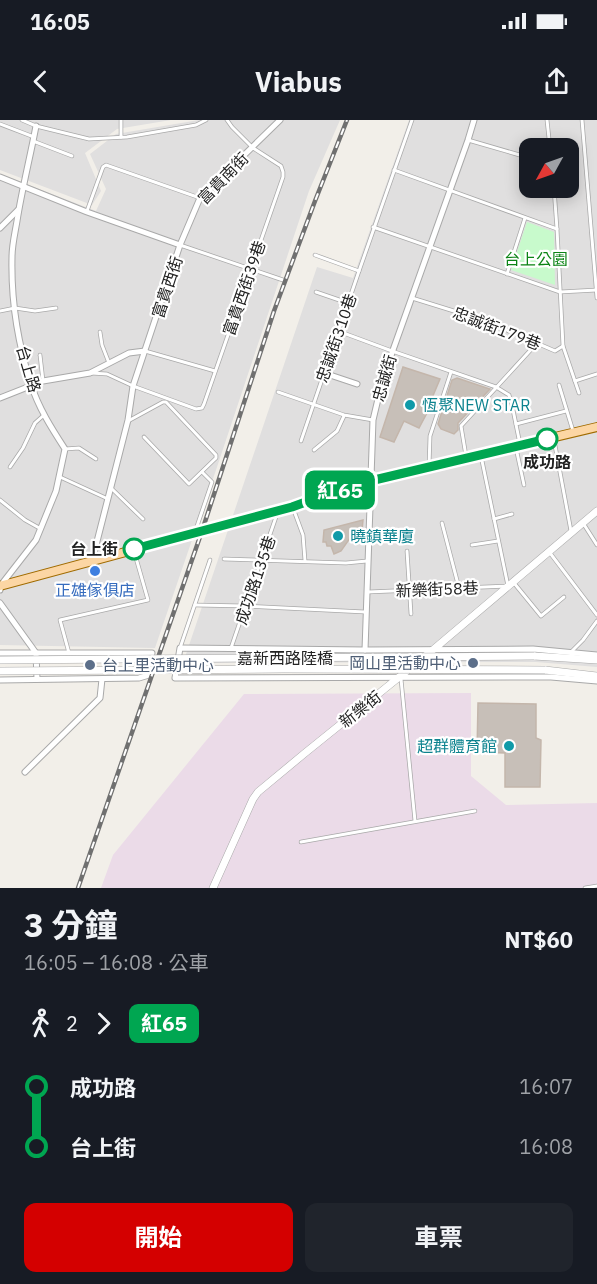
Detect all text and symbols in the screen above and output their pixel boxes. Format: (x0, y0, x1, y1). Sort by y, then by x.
text: 16:05 (30, 7, 90, 36)
text: Viabus (255, 64, 342, 99)
icon: back (24, 65, 57, 98)
icon: share (540, 65, 573, 98)
north arrow (519, 138, 579, 198)
map controls (519, 138, 579, 198)
street label: 富貴南街 (194, 148, 252, 208)
street label: 富貴西街39巷 (218, 238, 270, 338)
park label: 台上公園 (504, 249, 568, 269)
street label: 富貴西街 (148, 253, 186, 321)
street label: 忠誠街310巷 (311, 291, 361, 385)
street label: 忠誠街179巷 (450, 302, 544, 354)
street label: 台上路 (13, 343, 45, 395)
street label: 忠誠街 (368, 352, 400, 404)
place label: 恆聚NEW STAR (422, 395, 530, 415)
marker: 恆聚NEW STAR (403, 398, 417, 412)
marker: 成功路 (536, 428, 558, 450)
place label: 成功路 (523, 452, 571, 472)
line badge: 紅65 (306, 470, 374, 509)
text: 紅65 (317, 476, 363, 504)
place label: 曉鎮華廈 (350, 526, 414, 546)
marker: 曉鎮華廈 (331, 529, 345, 543)
street label: 成功路135巷 (230, 533, 280, 627)
marker: 台上街 (123, 538, 145, 560)
place label: 台上街 (70, 539, 118, 559)
marker: 正雄傢俱店 (88, 564, 102, 578)
street label: 新樂街58巷 (395, 578, 479, 600)
place label: 正雄傢俱店 (55, 580, 135, 600)
street label: 嘉新西路陸橋 (237, 648, 333, 668)
place label: 岡山里活動中心 (349, 653, 461, 673)
place label: 台上里活動中心 (102, 655, 214, 675)
marker: 岡山里活動中心 (466, 656, 480, 670)
marker: 台上里活動中心 (83, 658, 97, 672)
street label: 新樂街 (335, 686, 385, 732)
place label: 超群體育館 (417, 736, 497, 756)
marker: 超群體育館 (502, 739, 516, 753)
text: 3 分鐘 (24, 903, 118, 946)
text: NT$60 (505, 925, 573, 954)
text: 16:05 – 16:08 · 公車 (24, 949, 209, 976)
icon: walk (24, 1007, 57, 1040)
icon: forward (87, 1007, 120, 1040)
text: 紅65 (141, 1009, 187, 1037)
text: 2 (66, 1010, 78, 1037)
text: 成功路 (70, 1073, 136, 1102)
text: 16:07 (519, 1073, 573, 1100)
text: 台上街 (70, 1133, 136, 1162)
text: 16:08 (519, 1133, 573, 1160)
button: 開始 (24, 1203, 293, 1272)
button: 車票 (305, 1203, 573, 1272)

